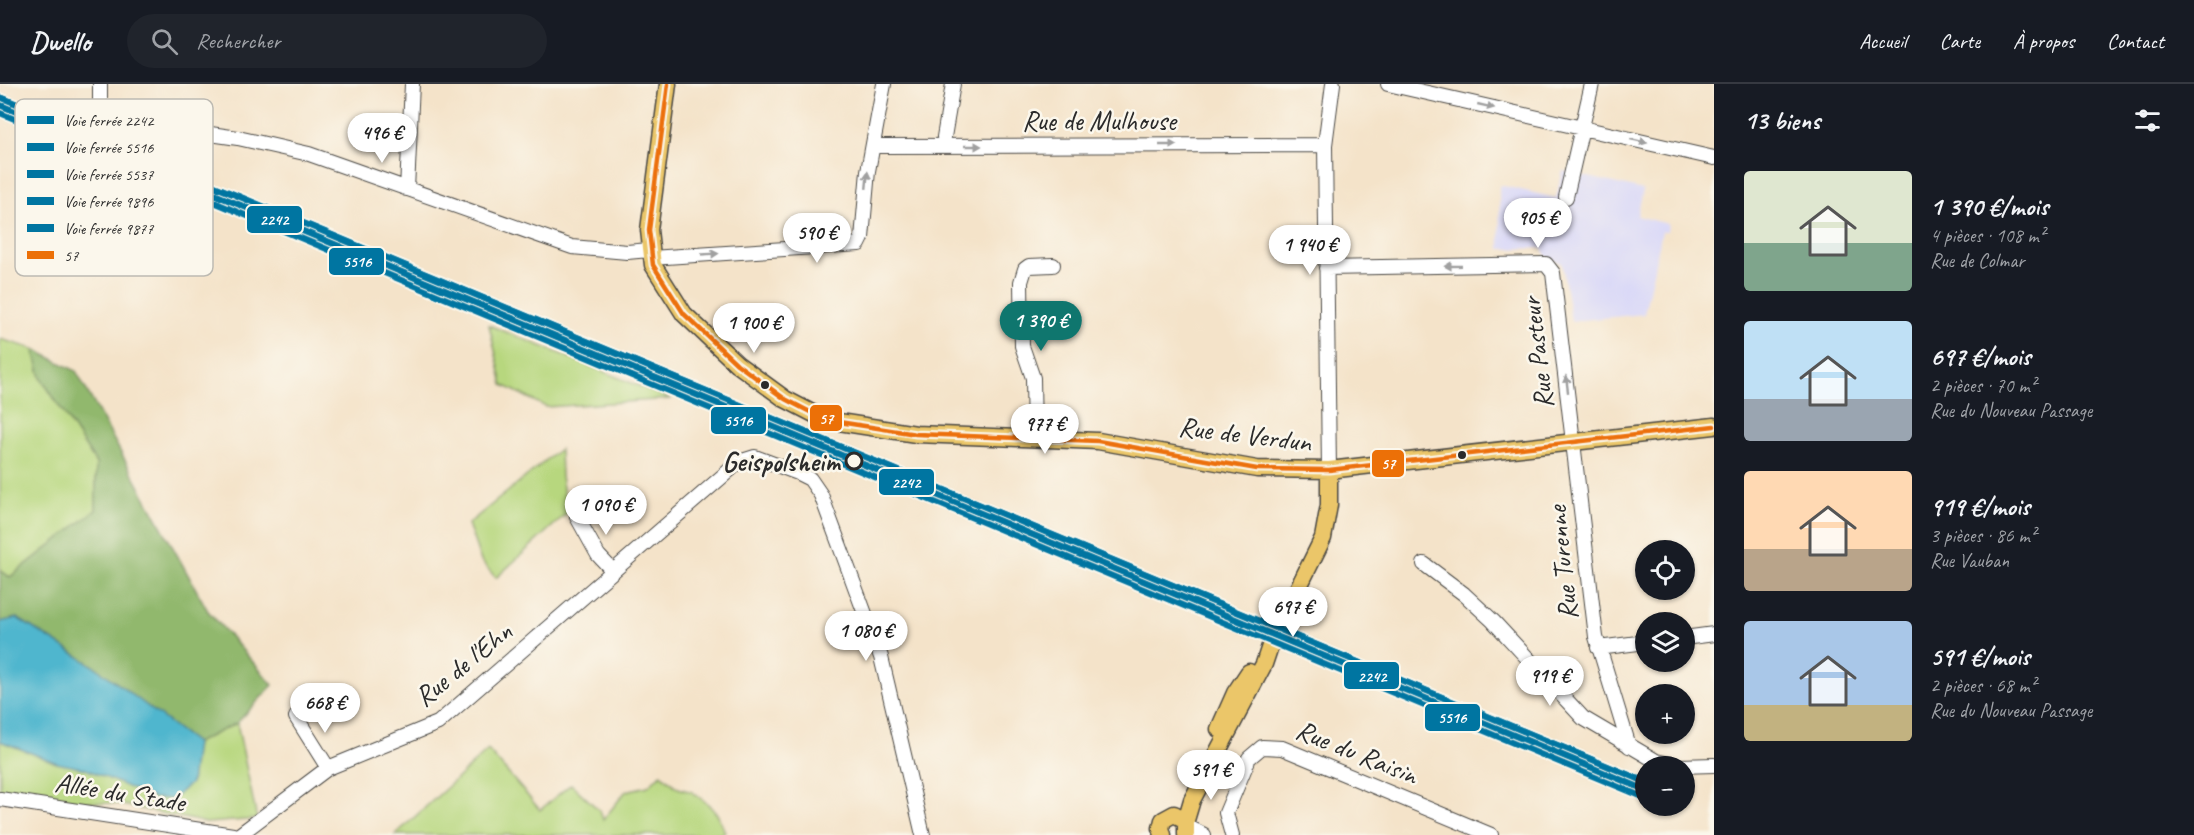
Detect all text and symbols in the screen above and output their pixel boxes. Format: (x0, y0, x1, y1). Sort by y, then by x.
search box (127, 14, 547, 68)
text: Dwello (30, 24, 91, 59)
icon: search (148, 25, 181, 58)
text: Rechercher (196, 27, 280, 55)
text: Accueil (1859, 28, 1907, 54)
text: Carte (1940, 28, 1980, 54)
text: À propos (2013, 28, 2074, 54)
text: Contact (2107, 28, 2164, 54)
legend (15, 99, 213, 276)
one-way arrow (1476, 102, 1495, 112)
street label: Rue de Mulhouse (1022, 103, 1178, 138)
text: 13 biens (1744, 104, 1820, 137)
icon: filters (2131, 104, 2164, 137)
text: Voie ferrée 2242 (64, 111, 155, 131)
pin: 496 € (340, 113, 424, 164)
text: 496 € (361, 120, 403, 145)
one-way arrow (1630, 136, 1648, 146)
text: Voie ferrée 5516 (64, 138, 154, 158)
one-way arrow (1159, 140, 1178, 150)
one-way arrow (964, 141, 983, 151)
text: Voie ferrée 5537 (64, 165, 154, 185)
one-way arrow (862, 170, 872, 189)
text: 1 390 €/mois (1930, 190, 2048, 223)
text: Voie ferrée 9896 (64, 192, 154, 212)
icon: home (1792, 195, 1864, 267)
pin: 905 € (1496, 198, 1580, 249)
line badge: 2242 (246, 205, 303, 234)
text: 905 € (1518, 205, 1558, 230)
text: 2242 (260, 210, 290, 230)
pin: 590 € (775, 213, 859, 264)
text: Voie ferrée 9877 (64, 219, 154, 239)
text: 590 € (797, 220, 837, 245)
text: 4 pièces · 108 m² (1930, 223, 2045, 248)
pin: 1 940 € (1255, 225, 1365, 276)
text: 1 940 € (1283, 232, 1337, 257)
text: 57 (64, 246, 79, 266)
line badge: 5516 (328, 247, 385, 276)
text: Rue de Colmar (1930, 248, 2024, 273)
one-way arrow (700, 250, 719, 259)
text: 5516 (343, 252, 373, 272)
one-way arrow (1443, 261, 1462, 271)
street label: Rue Pasteur (1513, 293, 1561, 411)
pin: 1 390 € (986, 301, 1096, 352)
pin: 1 900 € (699, 303, 809, 354)
text: 1 390 € (1014, 308, 1068, 333)
text: 1 900 € (727, 310, 781, 335)
text: 697 €/mois (1930, 340, 2031, 373)
icon: home (1792, 345, 1864, 417)
text: 2 pièces · 70 m² (1930, 373, 2036, 398)
one-way arrow (1562, 374, 1572, 393)
unlabelled marker (759, 379, 771, 391)
text: Rue du Nouveau Passage (1930, 398, 2092, 423)
line badge: 57 (809, 404, 843, 432)
pin: 977 € (1003, 404, 1087, 455)
line badge: 5516 (710, 406, 767, 435)
text: 57 (819, 409, 835, 429)
street label: Rue de Verdun (1177, 409, 1315, 460)
text: 5516 (724, 411, 754, 431)
text: 977 € (1025, 411, 1065, 436)
place label: Geispolsheim (722, 444, 842, 479)
line badge: 57 (1371, 449, 1405, 478)
unlabelled marker (1456, 449, 1468, 461)
marker: Geispolsheim (845, 452, 863, 470)
text: 57 (1381, 454, 1397, 474)
line badge: 2242 (878, 468, 935, 496)
text: 2242 (892, 473, 922, 493)
pin: 1 090 € (551, 485, 661, 536)
text: 919 €/mois (1930, 490, 2030, 523)
text: 1 090 € (579, 492, 633, 517)
icon: home (1792, 495, 1864, 567)
street label: Rue Turenne (1538, 502, 1585, 622)
text: 3 pièces · 86 m² (1930, 523, 2036, 548)
map controls (1635, 540, 1695, 816)
button: locate (1635, 540, 1695, 600)
text: Rue Vauban (1930, 548, 2009, 573)
pin: 697 € (1251, 587, 1335, 638)
text: 697 € (1273, 594, 1313, 619)
pin: 1 080 € (811, 611, 921, 662)
button: layers (1635, 612, 1695, 672)
street label: Rue de l'Ehn (407, 614, 519, 714)
text: 1 080 € (839, 618, 893, 643)
text: 591 €/mois (1930, 640, 2030, 673)
icon: home (1792, 645, 1864, 717)
pin: 919 € (1508, 656, 1592, 707)
line badge: 2242 (1343, 661, 1400, 690)
text: 919 € (1530, 663, 1570, 688)
text: 2242 (1358, 667, 1388, 687)
text: 2 pièces · 68 m² (1930, 673, 2036, 698)
pin: 668 € (283, 683, 367, 734)
button: + (1635, 684, 1695, 744)
text: 668 € (304, 690, 346, 715)
text: Rue du Nouveau Passage (1930, 698, 2092, 723)
line badge: 5516 (1424, 703, 1481, 732)
text: 5516 (1438, 708, 1468, 728)
street label: Rue du Raisin (1291, 712, 1424, 793)
pin: 591 € (1169, 750, 1253, 801)
button: − (1635, 756, 1695, 816)
text: 591 € (1191, 757, 1231, 782)
street label: Allée du Stade (53, 764, 189, 820)

